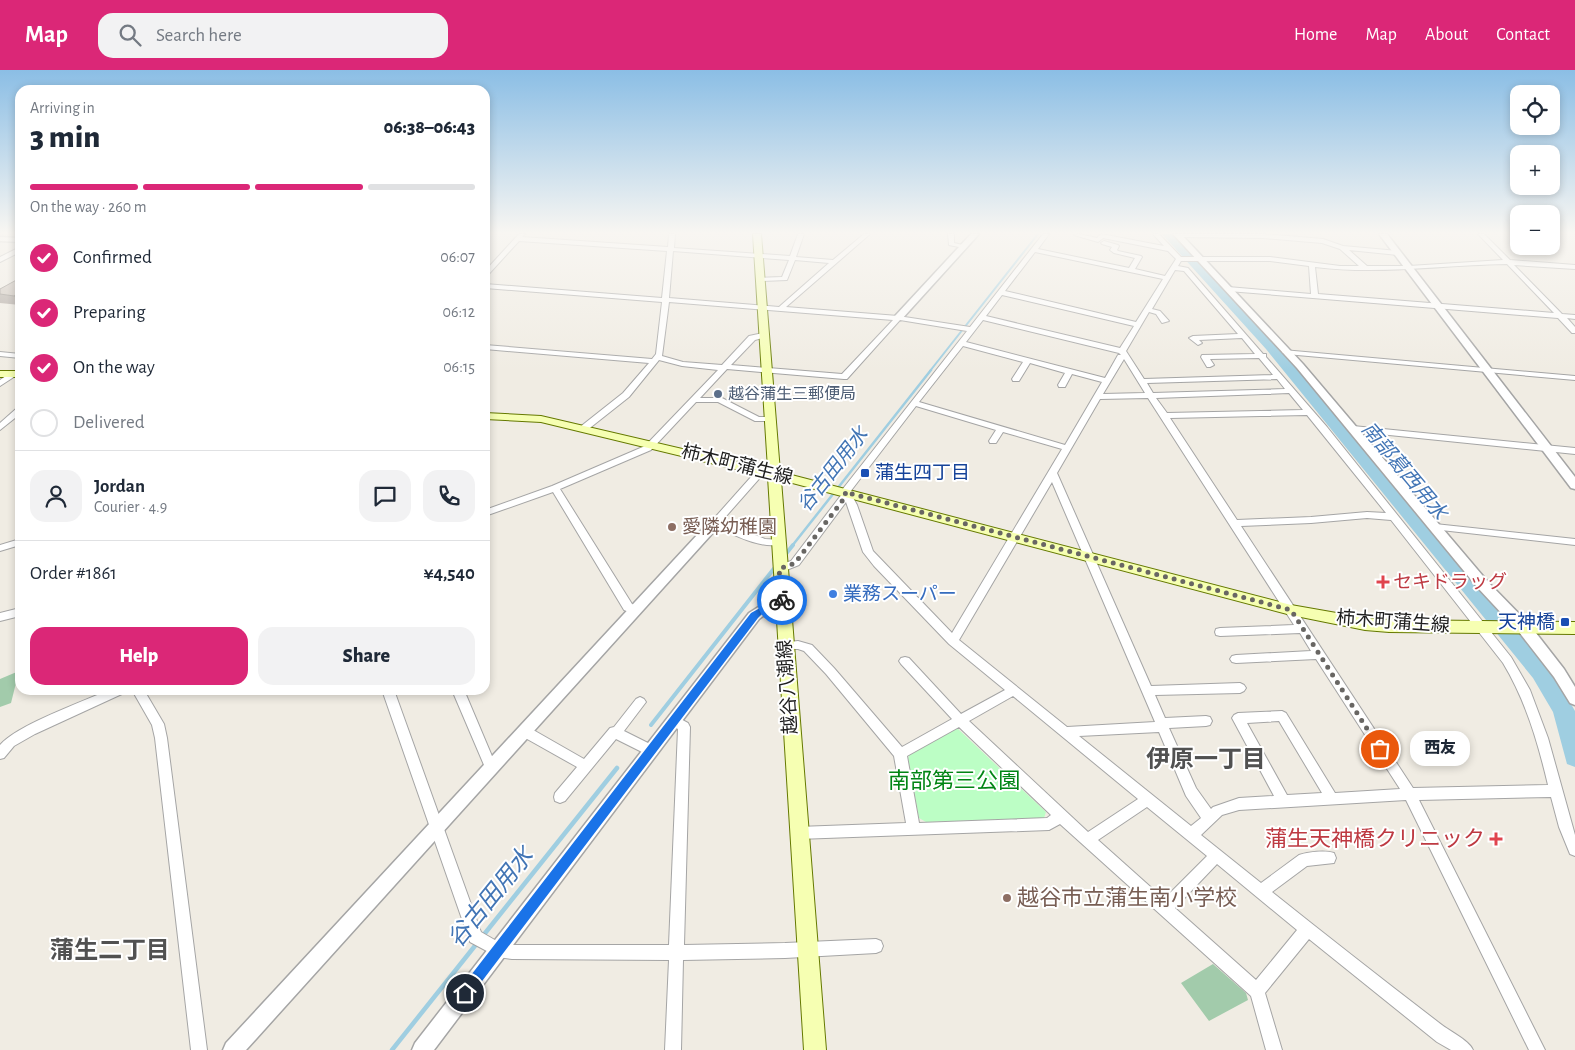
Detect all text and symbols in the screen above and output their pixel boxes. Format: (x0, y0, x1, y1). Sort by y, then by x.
search box (98, 13, 448, 58)
icon: search (116, 21, 144, 49)
text: Map (25, 23, 68, 47)
text: Search here (156, 26, 242, 45)
text: Home (1294, 26, 1337, 44)
text: Map (1365, 26, 1397, 44)
text: About (1425, 26, 1468, 44)
text: Contact (1496, 26, 1550, 44)
map controls (1510, 85, 1560, 255)
button: locate (1510, 85, 1560, 135)
text: Arriving in (30, 100, 95, 116)
text: 06:38–06:43 (383, 118, 475, 137)
text: 3 min (30, 121, 100, 153)
button: + (1510, 145, 1560, 195)
text: On the way · 260 m (30, 199, 147, 215)
button: − (1510, 205, 1560, 255)
icon: check (30, 244, 58, 272)
text: Confirmed (73, 248, 152, 267)
text: 06:07 (440, 249, 475, 265)
icon: check (30, 299, 58, 327)
text: Preparing (73, 303, 146, 322)
text: 06:12 (443, 304, 475, 320)
icon: check (30, 354, 58, 382)
text: On the way (73, 358, 155, 377)
text: 06:15 (443, 359, 475, 375)
place label: 越谷蒲生三郵便局 (728, 385, 856, 402)
marker: 越谷蒲生三郵便局 (712, 388, 724, 400)
text: Delivered (73, 413, 145, 432)
water label: 南部葛西用水 (1358, 418, 1452, 525)
water label: 谷古田用水 (794, 422, 873, 516)
street label: 柿木町蒲生線 (679, 440, 795, 488)
place label: 蒲生四丁目 (875, 462, 970, 483)
marker: 蒲生四丁目 (859, 467, 871, 479)
button: person (30, 470, 82, 522)
button: chat (359, 470, 411, 522)
button: phone (423, 470, 475, 522)
text: Jordan (94, 477, 145, 496)
text: Courier · 4.9 (94, 499, 167, 515)
place label: 愛隣幼稚園 (682, 516, 777, 537)
marker: 愛隣幼稚園 (666, 521, 678, 533)
text: Order #1861 (30, 564, 117, 583)
text: ¥4,540 (423, 564, 475, 583)
place label: セキドラッグ (1393, 572, 1507, 592)
courier (757, 575, 807, 625)
marker: セキドラッグ (1377, 576, 1389, 588)
place label: 業務スーパー (843, 584, 957, 604)
icon: bike (768, 586, 796, 614)
marker: 業務スーパー (827, 588, 839, 600)
street label: 柿木町蒲生線 (1335, 607, 1451, 635)
place label: 天神橋 (1498, 611, 1555, 632)
marker: 天神橋 (1559, 616, 1571, 628)
button: Help (30, 627, 248, 685)
button: Share (258, 627, 475, 685)
street label: 越谷八潮線 (773, 639, 801, 735)
pin (1359, 728, 1401, 770)
callout: 西友 (1410, 732, 1470, 766)
icon: bag (1366, 735, 1394, 763)
text: 西友 (1424, 740, 1456, 756)
district label: 伊原一丁目 (1146, 746, 1266, 772)
park label: 南部第三公園 (888, 769, 1020, 792)
place label: 蒲生天神橋クリニック (1265, 827, 1485, 850)
marker: 蒲生天神橋クリニック (1489, 832, 1503, 846)
water label: 谷古田用水 (442, 840, 540, 952)
place label: 越谷市立蒲生南小学校 (1017, 886, 1237, 909)
marker: 越谷市立蒲生南小学校 (1001, 892, 1013, 904)
district label: 蒲生二丁目 (50, 937, 170, 963)
pin (444, 972, 486, 1014)
icon: home (451, 979, 479, 1007)

